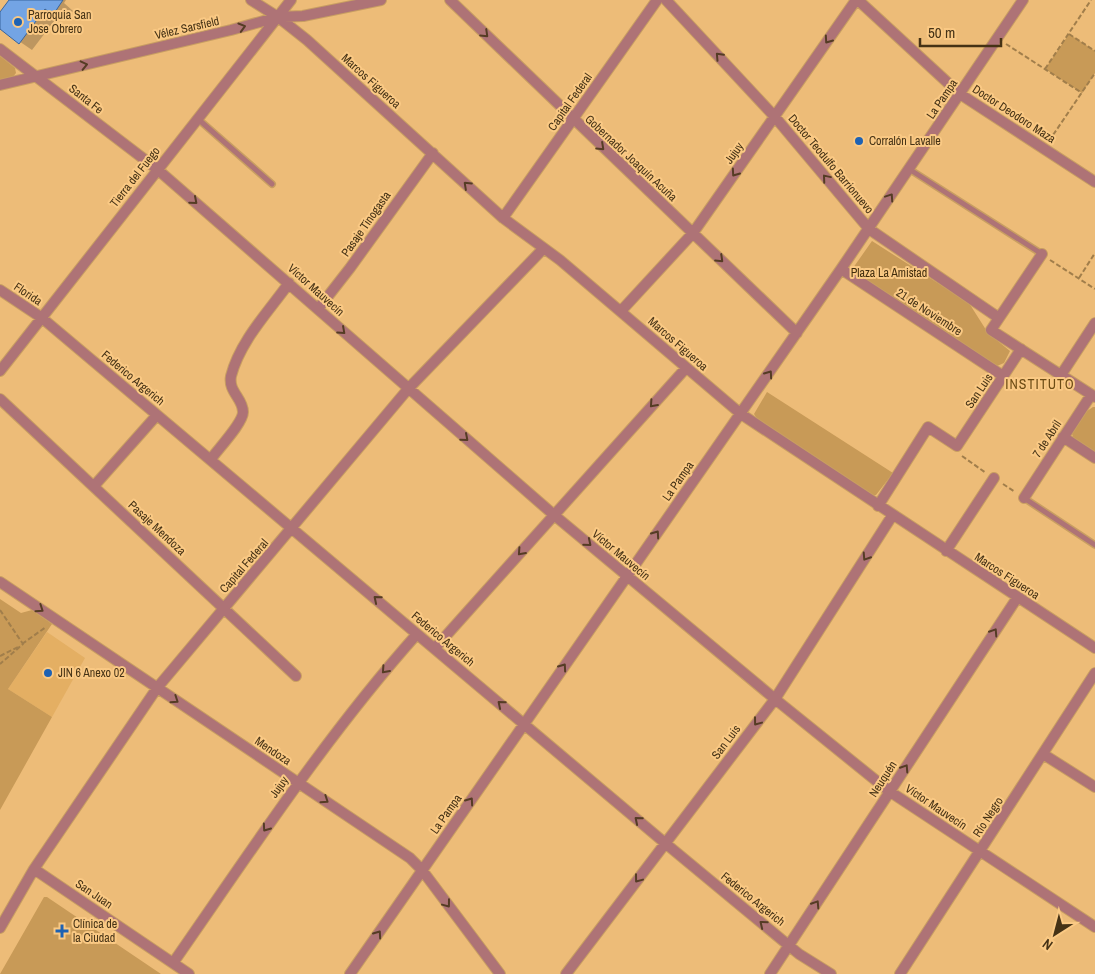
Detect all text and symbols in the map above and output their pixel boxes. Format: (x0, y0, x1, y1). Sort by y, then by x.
place label: Parroquia San Jose Obrero (28, 7, 91, 37)
street label: Vélez Sarsfield (153, 13, 221, 43)
scale bar (920, 15, 1001, 47)
marker: Parroquia San Jose Obrero (12, 16, 24, 28)
text: 50 m (928, 22, 955, 43)
one-way arrow (238, 23, 246, 33)
one-way arrow (479, 28, 488, 37)
one-way arrow (825, 34, 834, 44)
street label: Marcos Figueroa (338, 50, 404, 112)
one-way arrow (716, 53, 725, 62)
one-way arrow (80, 60, 89, 71)
street label: Capital Federal (544, 70, 596, 134)
street label: La Pampa (923, 75, 961, 122)
street label: Santa Fe (66, 81, 106, 117)
street label: Doctor Deodoro Maza (969, 81, 1059, 147)
street label: Gobernador Joaquín Acuña (582, 111, 681, 205)
street label: Doctor Teodulfo Barrionuevo (785, 111, 877, 217)
place label: Corralón Lavalle (869, 133, 941, 149)
marker: Corralón Lavalle (853, 135, 865, 147)
street label: Jujuy (721, 139, 747, 167)
one-way arrow (596, 141, 605, 150)
street label: Tierra del Fuego (106, 143, 164, 211)
one-way arrow (732, 168, 741, 177)
one-way arrow (823, 175, 832, 184)
one-way arrow (464, 182, 473, 191)
street label: Pasaje Tinogasta (338, 188, 395, 260)
one-way arrow (884, 193, 894, 202)
one-way arrow (188, 195, 197, 203)
one-way arrow (714, 253, 723, 262)
street label: Víctor Mauvecín (284, 260, 348, 320)
park label: Plaza La Amistad (851, 265, 927, 281)
street label: Florida (11, 279, 46, 309)
street label: 21 de Noviembre (893, 285, 965, 339)
street label: Marcos Figueroa (645, 314, 712, 375)
one-way arrow (337, 325, 346, 334)
street label: Federico Argerich (98, 347, 168, 409)
one-way arrow (763, 370, 772, 380)
street label: San Luis (962, 370, 997, 412)
district label: INSTITUTO (1005, 375, 1075, 393)
one-way arrow (650, 399, 659, 408)
street label: 7 de Abril (1029, 417, 1065, 461)
one-way arrow (459, 432, 468, 441)
street label: La Pampa (659, 458, 698, 504)
street label: Pasaje Mendoza (125, 497, 190, 559)
street label: Víctor Mauvecín (589, 526, 653, 584)
one-way arrow (650, 530, 659, 540)
street label: Capital Federal (216, 536, 272, 596)
one-way arrow (583, 538, 592, 547)
one-way arrow (518, 546, 527, 555)
street label: Marcos Figueroa (971, 549, 1043, 603)
one-way arrow (863, 551, 872, 560)
one-way arrow (374, 597, 383, 605)
one-way arrow (35, 603, 44, 612)
street label: Federico Argerich (408, 608, 478, 670)
one-way arrow (988, 628, 998, 637)
one-way arrow (557, 663, 566, 673)
one-way arrow (382, 664, 391, 673)
place label: JIN 6 Anexo 02 (58, 665, 125, 681)
marker: JIN 6 Anexo 02 (42, 667, 54, 679)
one-way arrow (169, 694, 179, 703)
one-way arrow (498, 701, 507, 710)
one-way arrow (754, 716, 763, 725)
street label: San Luis (708, 722, 744, 762)
street label: Mendoza (252, 733, 295, 769)
street label: Neuquén (865, 758, 901, 800)
one-way arrow (899, 764, 908, 773)
street label: Jujuy (266, 773, 292, 801)
street label: Víctor Mauvecín (902, 781, 970, 833)
street label: La Pampa (427, 791, 466, 837)
one-way arrow (319, 794, 328, 804)
street label: Río Negro (969, 794, 1007, 840)
one-way arrow (464, 797, 473, 806)
one-way arrow (635, 817, 644, 826)
one-way arrow (263, 822, 272, 832)
street label: Federico Argerich (718, 868, 788, 930)
one-way arrow (635, 873, 644, 883)
street label: San Juan (72, 876, 116, 912)
one-way arrow (442, 898, 450, 907)
one-way arrow (810, 900, 819, 910)
north arrow (1030, 909, 1080, 959)
place label: Clínica de la Ciudad (73, 916, 117, 946)
one-way arrow (760, 921, 769, 930)
marker: Clínica de la Ciudad (55, 924, 69, 938)
one-way arrow (372, 930, 381, 940)
text: N (1039, 935, 1056, 954)

